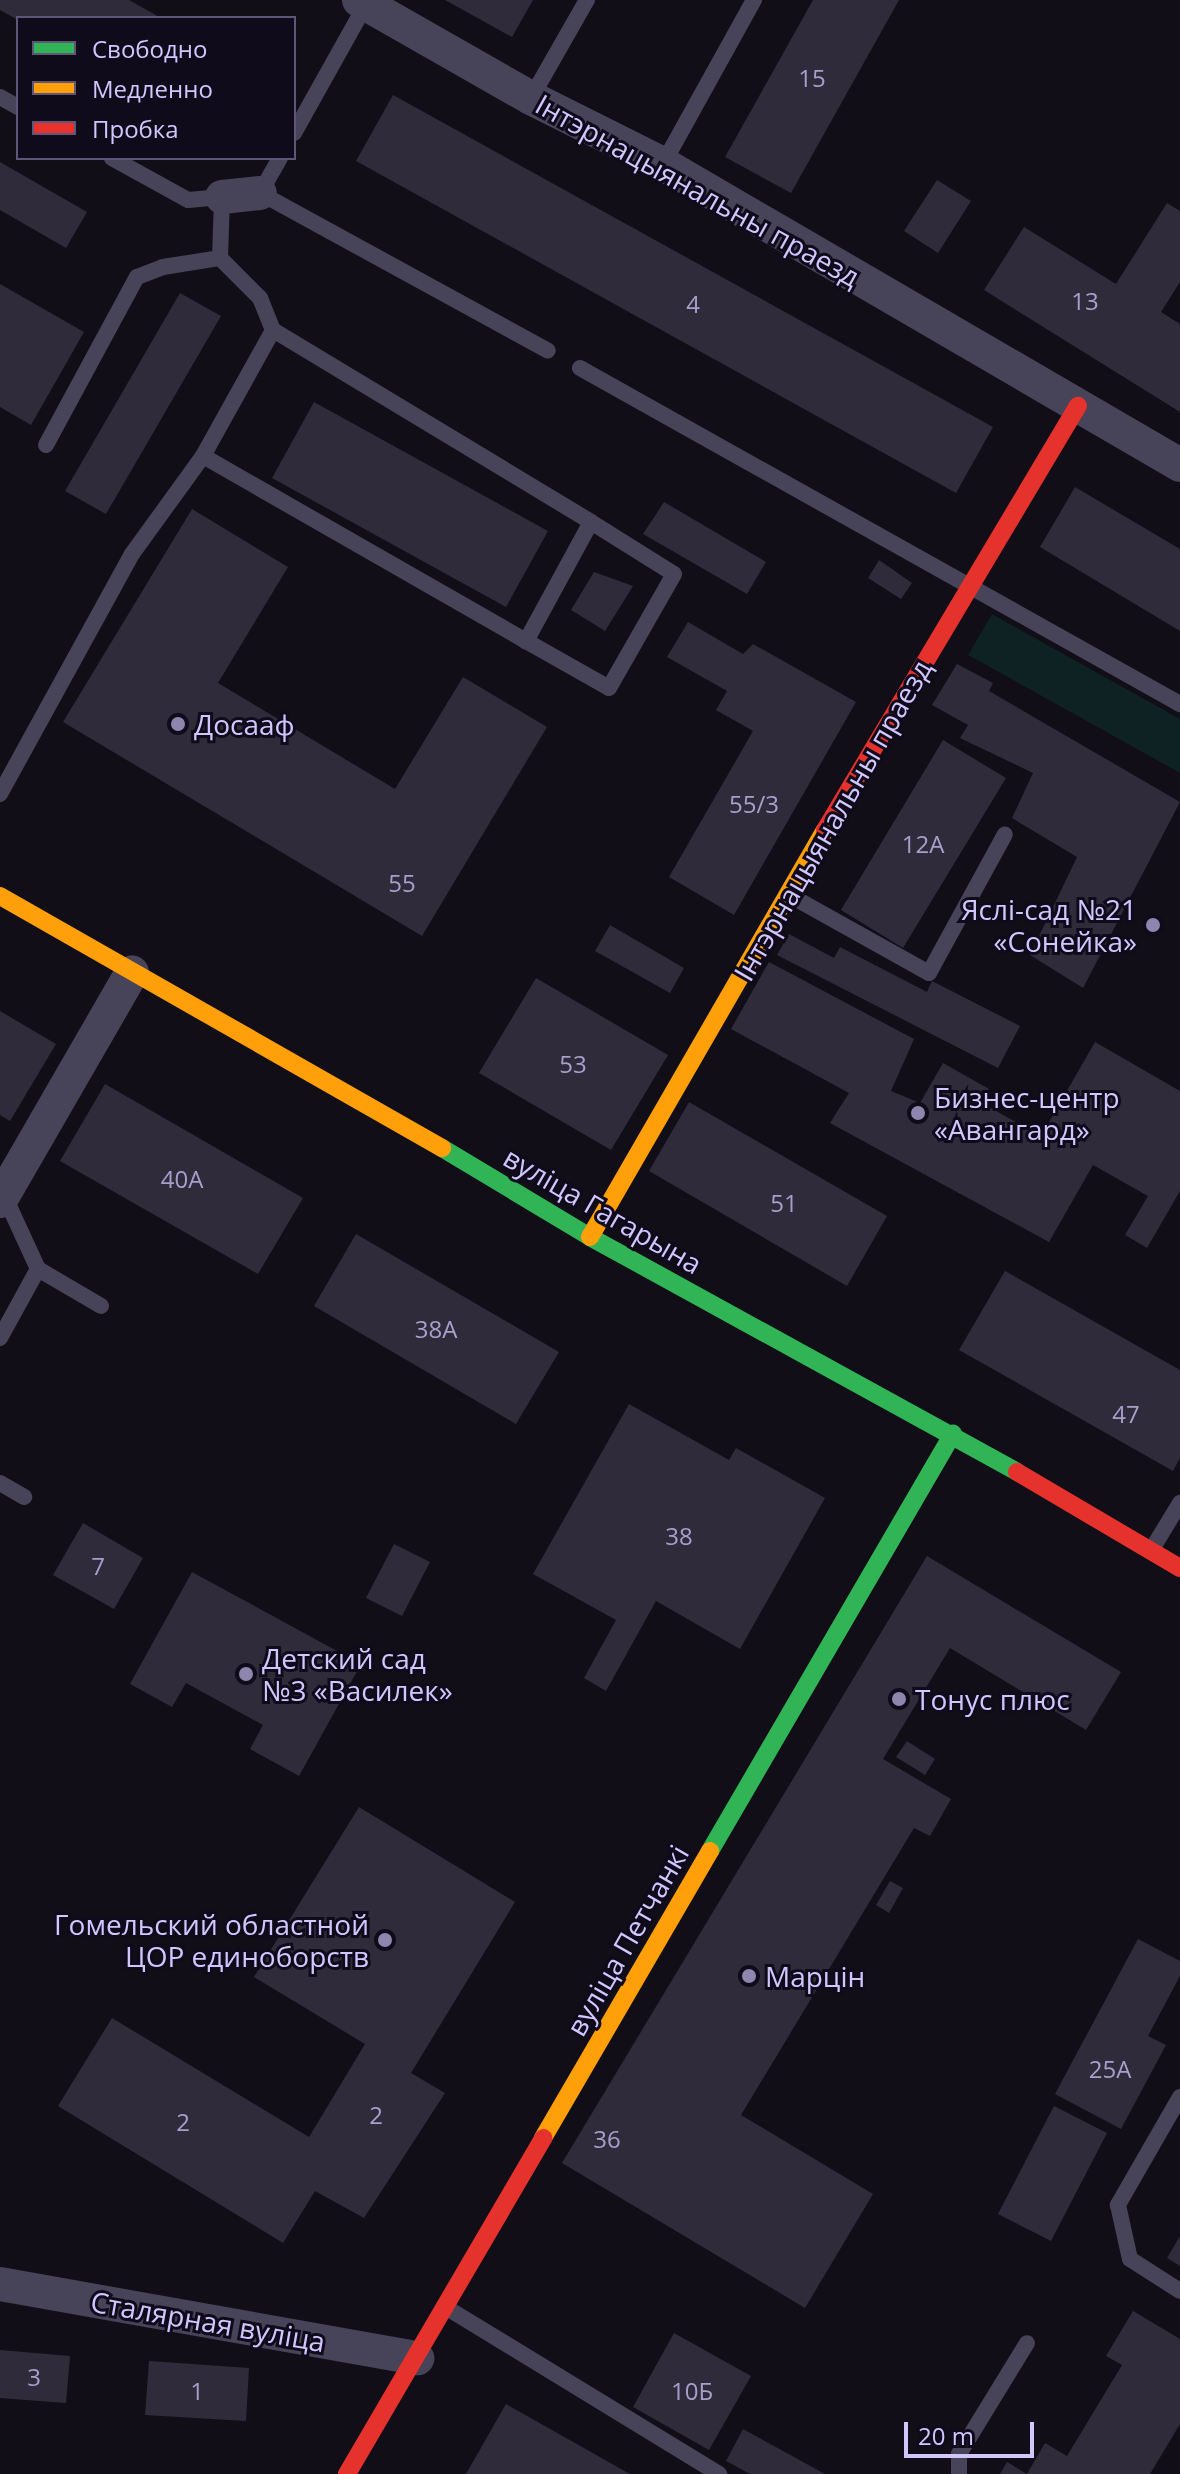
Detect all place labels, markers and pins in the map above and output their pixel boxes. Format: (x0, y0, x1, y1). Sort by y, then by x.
place label: Досааф (194, 707, 295, 741)
marker: Досааф (169, 715, 187, 733)
place label: Яслі-сад №21 «Сонейка» (961, 892, 1137, 958)
marker: Яслі-сад №21 «Сонейка» (1144, 916, 1162, 934)
place label: Бизнес-центр «Авангард» (934, 1080, 1120, 1146)
marker: Бизнес-центр «Авангард» (909, 1104, 927, 1122)
place label: Детский сад №3 «Василек» (262, 1641, 453, 1707)
marker: Детский сад №3 «Василек» (237, 1665, 255, 1683)
place label: Тонус плюс (915, 1682, 1070, 1716)
marker: Тонус плюс (890, 1690, 908, 1708)
place label: Гомельский областной ЦОР единоборств (54, 1907, 369, 1973)
marker: Гомельский областной ЦОР единоборств (376, 1931, 394, 1949)
place label: Марцін (765, 1959, 865, 1993)
marker: Марцін (740, 1967, 758, 1985)

